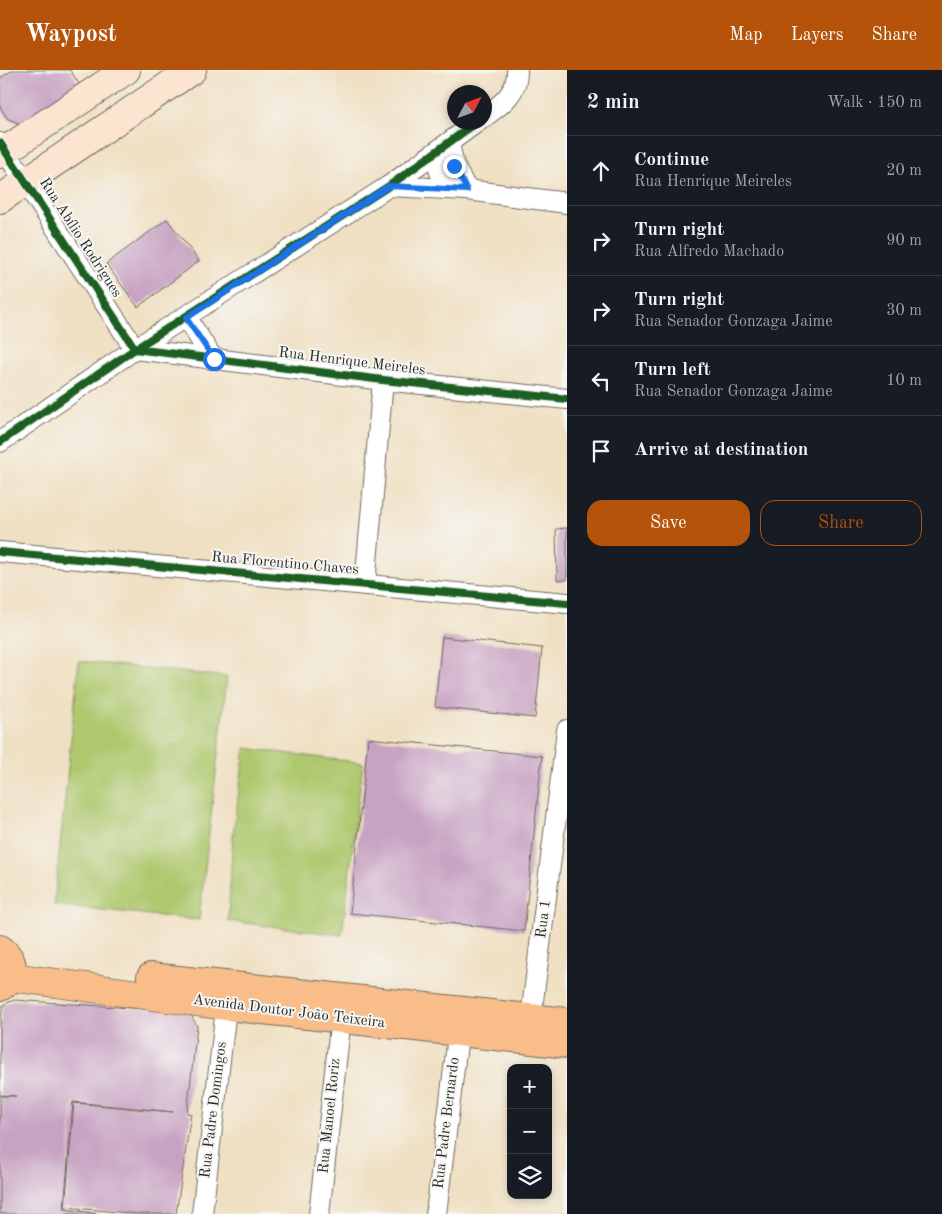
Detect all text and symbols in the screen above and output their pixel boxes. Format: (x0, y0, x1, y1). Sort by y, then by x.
text: Waypost (25, 23, 117, 47)
text: Map (729, 26, 763, 44)
text: Layers (791, 26, 843, 44)
text: Share (871, 26, 917, 44)
north arrow (447, 85, 492, 130)
text: 2 min (587, 92, 640, 113)
text: Walk · 150 m (827, 95, 922, 111)
text: Continue (634, 151, 709, 170)
route end (443, 155, 466, 178)
icon: ahead (587, 157, 615, 185)
text: 20 m (886, 163, 922, 179)
text: Rua Henrique Meireles (634, 174, 792, 190)
street label: Rua Abílio Rodrigues (36, 176, 124, 300)
text: Turn right (634, 221, 724, 240)
icon: right (587, 227, 615, 255)
text: 90 m (886, 233, 922, 249)
text: Rua Alfredo Machado (634, 244, 784, 260)
text: Turn right (634, 291, 724, 310)
icon: right (587, 297, 615, 325)
text: 30 m (886, 303, 922, 319)
text: Rua Senador Gonzaga Jaime (634, 314, 833, 330)
street label: Rua Henrique Meireles (278, 346, 426, 378)
route start (203, 348, 226, 371)
text: Turn left (634, 361, 711, 380)
icon: left (587, 367, 615, 395)
text: 10 m (886, 373, 922, 389)
text: Rua Senador Gonzaga Jaime (634, 384, 833, 400)
icon: arrive (587, 437, 615, 465)
text: Arrive at destination (634, 441, 808, 460)
button: Save (587, 500, 750, 546)
button: Share (760, 500, 922, 546)
street label: Rua Florentino Chaves (211, 550, 359, 578)
street label: Rua 1 (534, 899, 554, 939)
street label: Avenida Doutor João Teixeira (192, 993, 387, 1031)
street label: Rua Padre Domingos (198, 1041, 230, 1179)
street label: Rua Padre Bernardo (431, 1056, 463, 1190)
street label: Rua Manoel Roriz (316, 1058, 344, 1174)
map controls (507, 1064, 552, 1199)
button: + (507, 1064, 552, 1109)
button: − (507, 1109, 552, 1154)
button: layers (507, 1154, 552, 1199)

